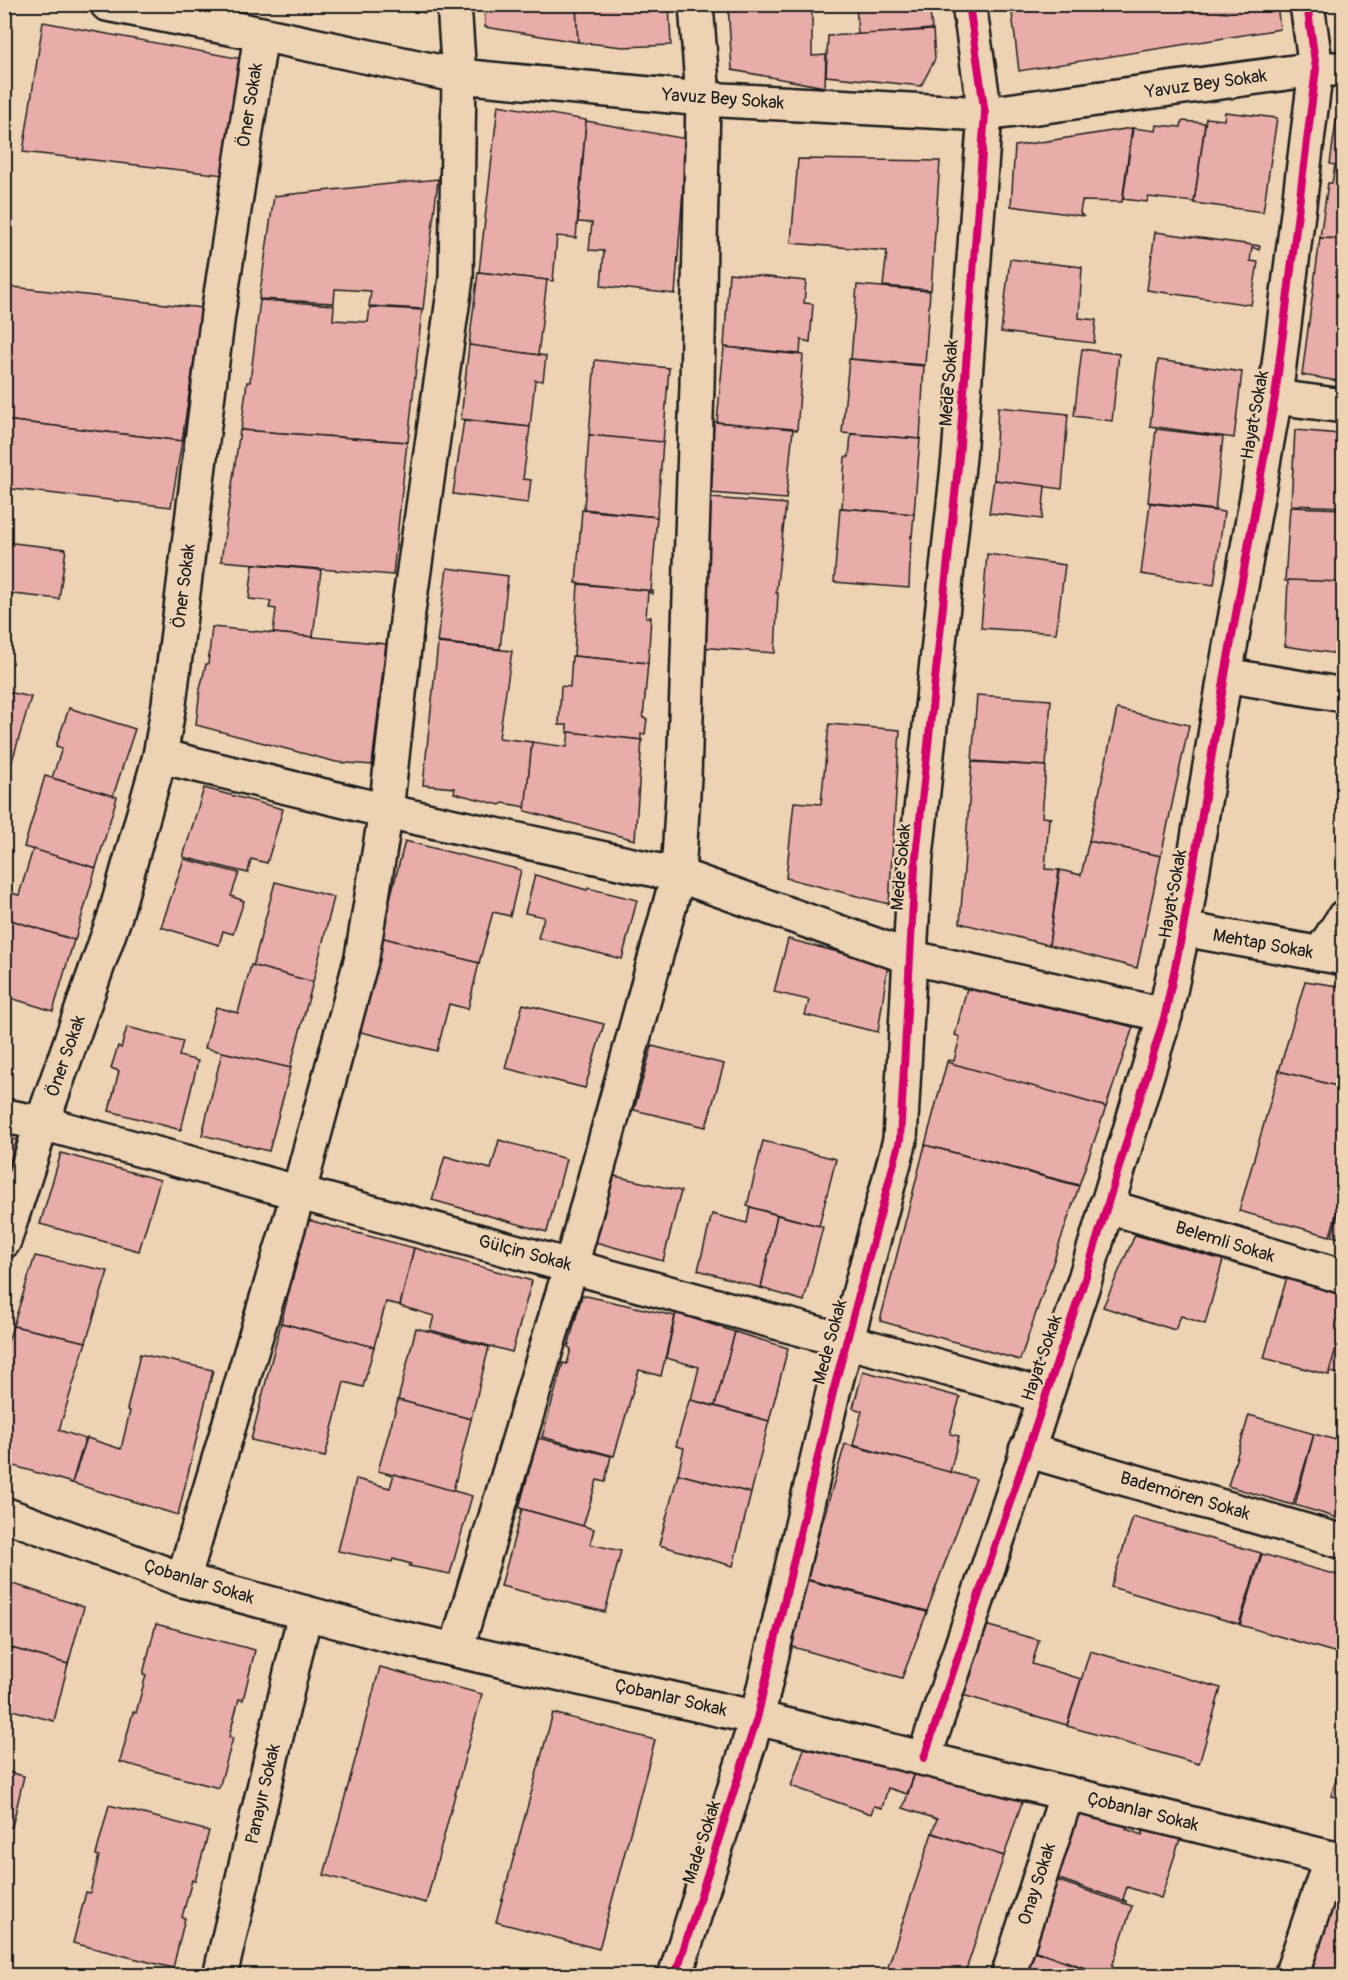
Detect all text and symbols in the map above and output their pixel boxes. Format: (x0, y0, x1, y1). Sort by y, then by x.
street label: Öner Sokak (232, 61, 268, 149)
street label: Yavuz Bey Sokak (1143, 64, 1269, 104)
street label: Yavuz Bey Sokak (660, 83, 786, 115)
street label: Mede Sokak (934, 338, 964, 427)
street label: Hayat Sokak (1236, 368, 1274, 461)
street label: Öner Sokak (167, 542, 201, 630)
street label: Mede Sokak (886, 822, 916, 911)
street label: Hayat Sokak (1154, 847, 1192, 940)
street label: Mehtap Sokak (1211, 924, 1316, 964)
street label: Öner Sokak (41, 1012, 91, 1100)
street label: Belemli Sokak (1172, 1216, 1278, 1268)
street label: Gülçin Sokak (476, 1230, 575, 1277)
street label: Mede Sokak (808, 1296, 853, 1387)
street label: Hayat Sokak (1016, 1311, 1068, 1404)
street label: Bademören Sokak (1117, 1466, 1253, 1526)
street label: Çobanlar Sokak (141, 1554, 258, 1610)
street label: Çobanlar Sokak (613, 1674, 730, 1722)
street label: Panayır Sokak (240, 1741, 286, 1846)
street label: Çobanlar Sokak (1085, 1787, 1202, 1837)
street label: Made Sokak (678, 1797, 726, 1887)
street label: Onay Sokak (1013, 1840, 1061, 1928)

